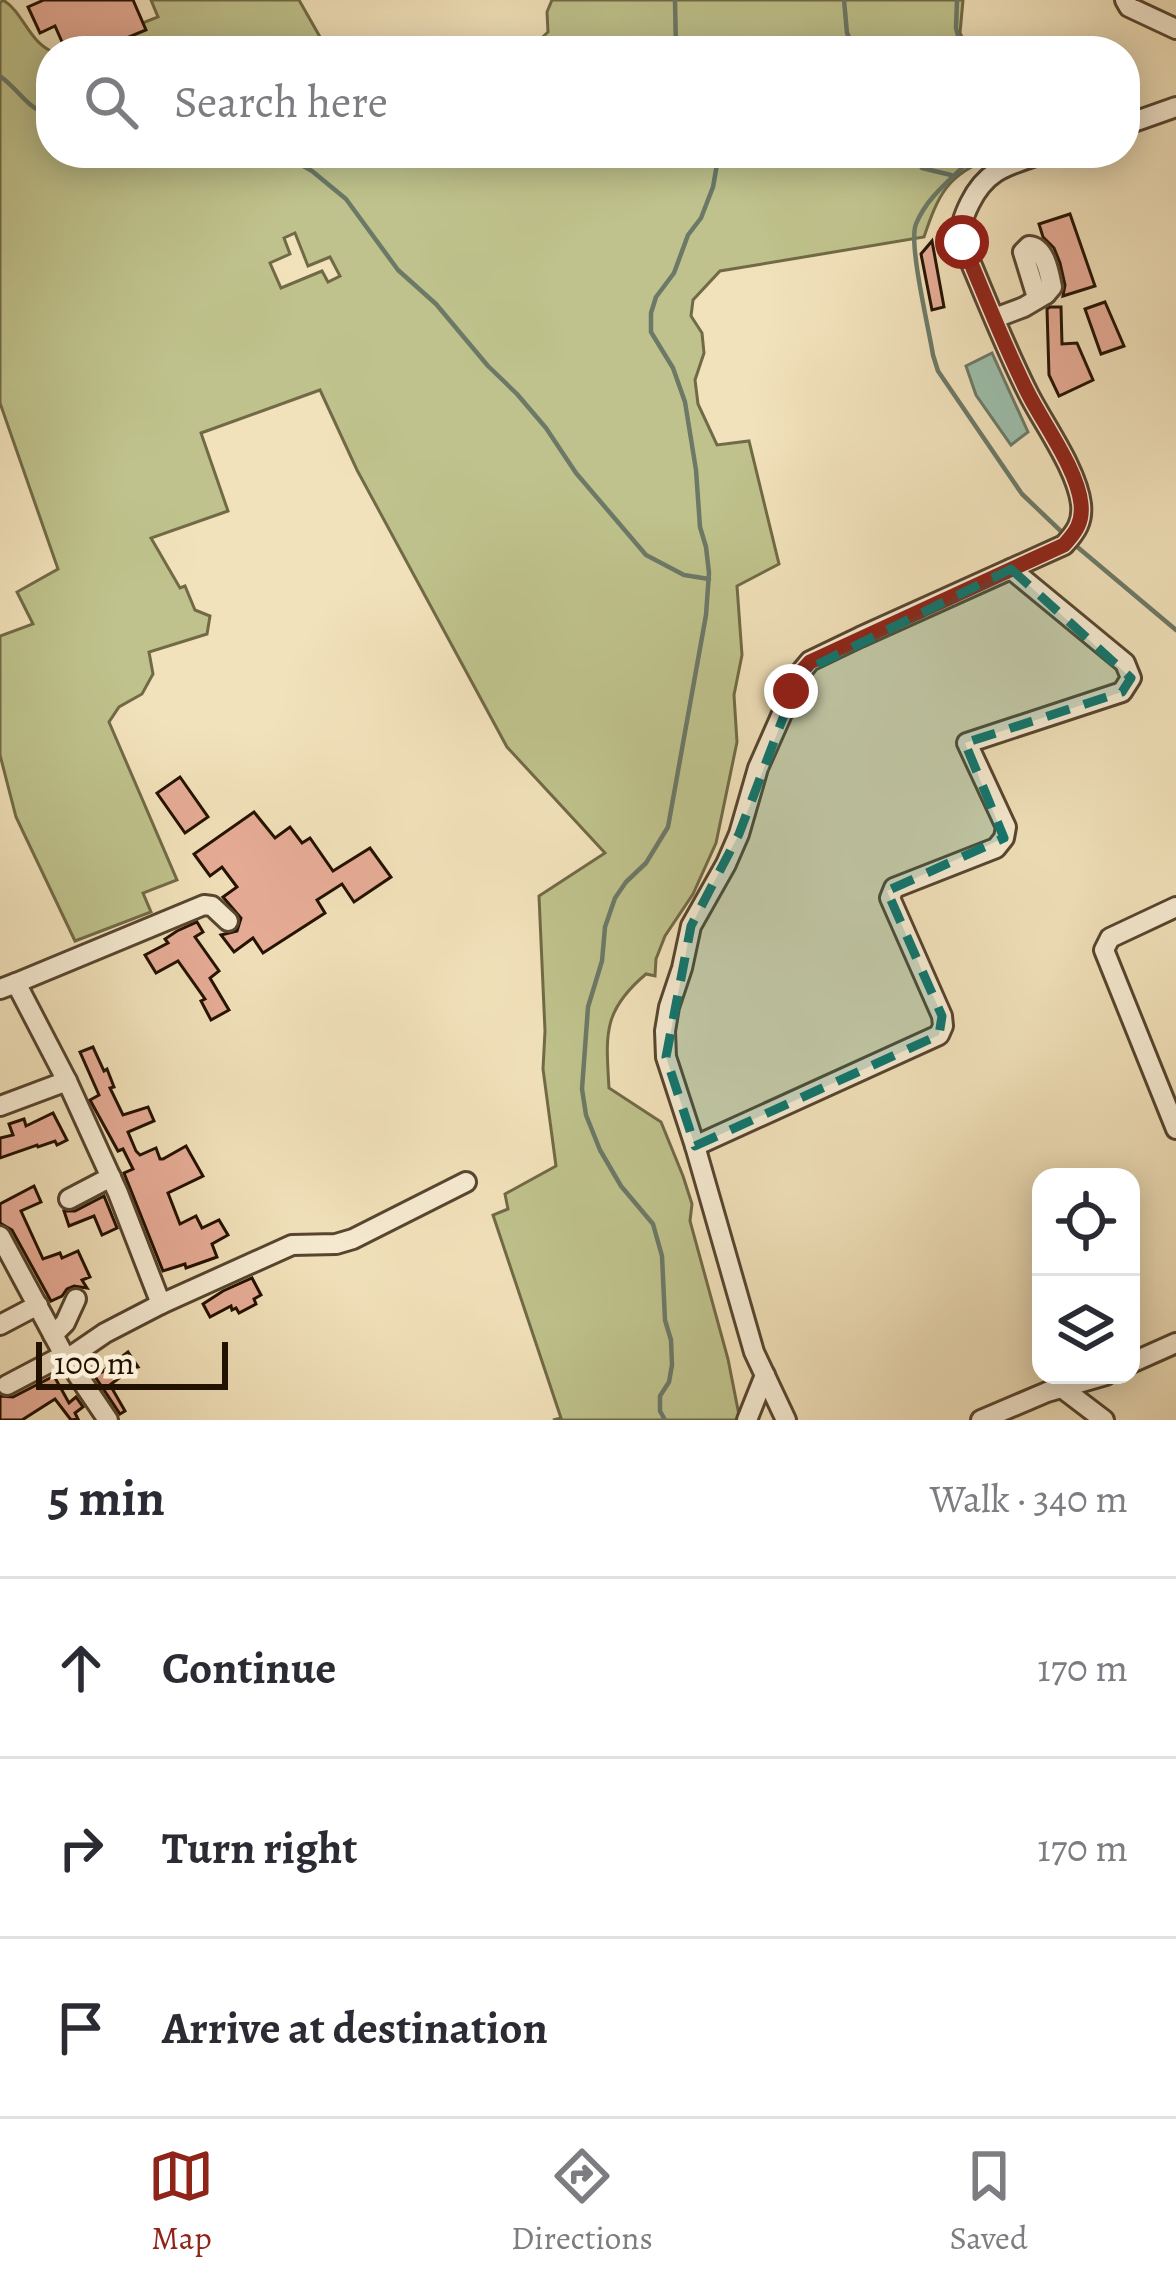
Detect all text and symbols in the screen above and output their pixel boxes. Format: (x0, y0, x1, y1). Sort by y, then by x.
search box (36, 36, 1140, 168)
icon: search (78, 69, 144, 135)
text: Search here (174, 71, 388, 133)
route start (935, 215, 989, 269)
route end (764, 664, 818, 718)
map controls (1032, 1168, 1140, 1384)
button: locate (1032, 1168, 1140, 1276)
button: layers (1032, 1276, 1140, 1384)
scale bar (36, 1336, 228, 1389)
text: 100 m (54, 1340, 134, 1385)
text: 5 min (48, 1463, 165, 1533)
text: Walk · 340 m (930, 1472, 1128, 1525)
icon: ahead (48, 1635, 114, 1701)
text: Continue (162, 1637, 336, 1699)
text: 170 m (1037, 1641, 1128, 1694)
icon: right (48, 1815, 114, 1881)
text: Turn right (162, 1817, 357, 1879)
text: 170 m (1037, 1821, 1128, 1874)
icon: arrive (48, 1995, 114, 2061)
text: Arrive at destination (162, 1997, 548, 2059)
tab: Map (148, 2143, 214, 2260)
tab: Directions (511, 2143, 653, 2260)
tab: Saved (949, 2143, 1028, 2260)

